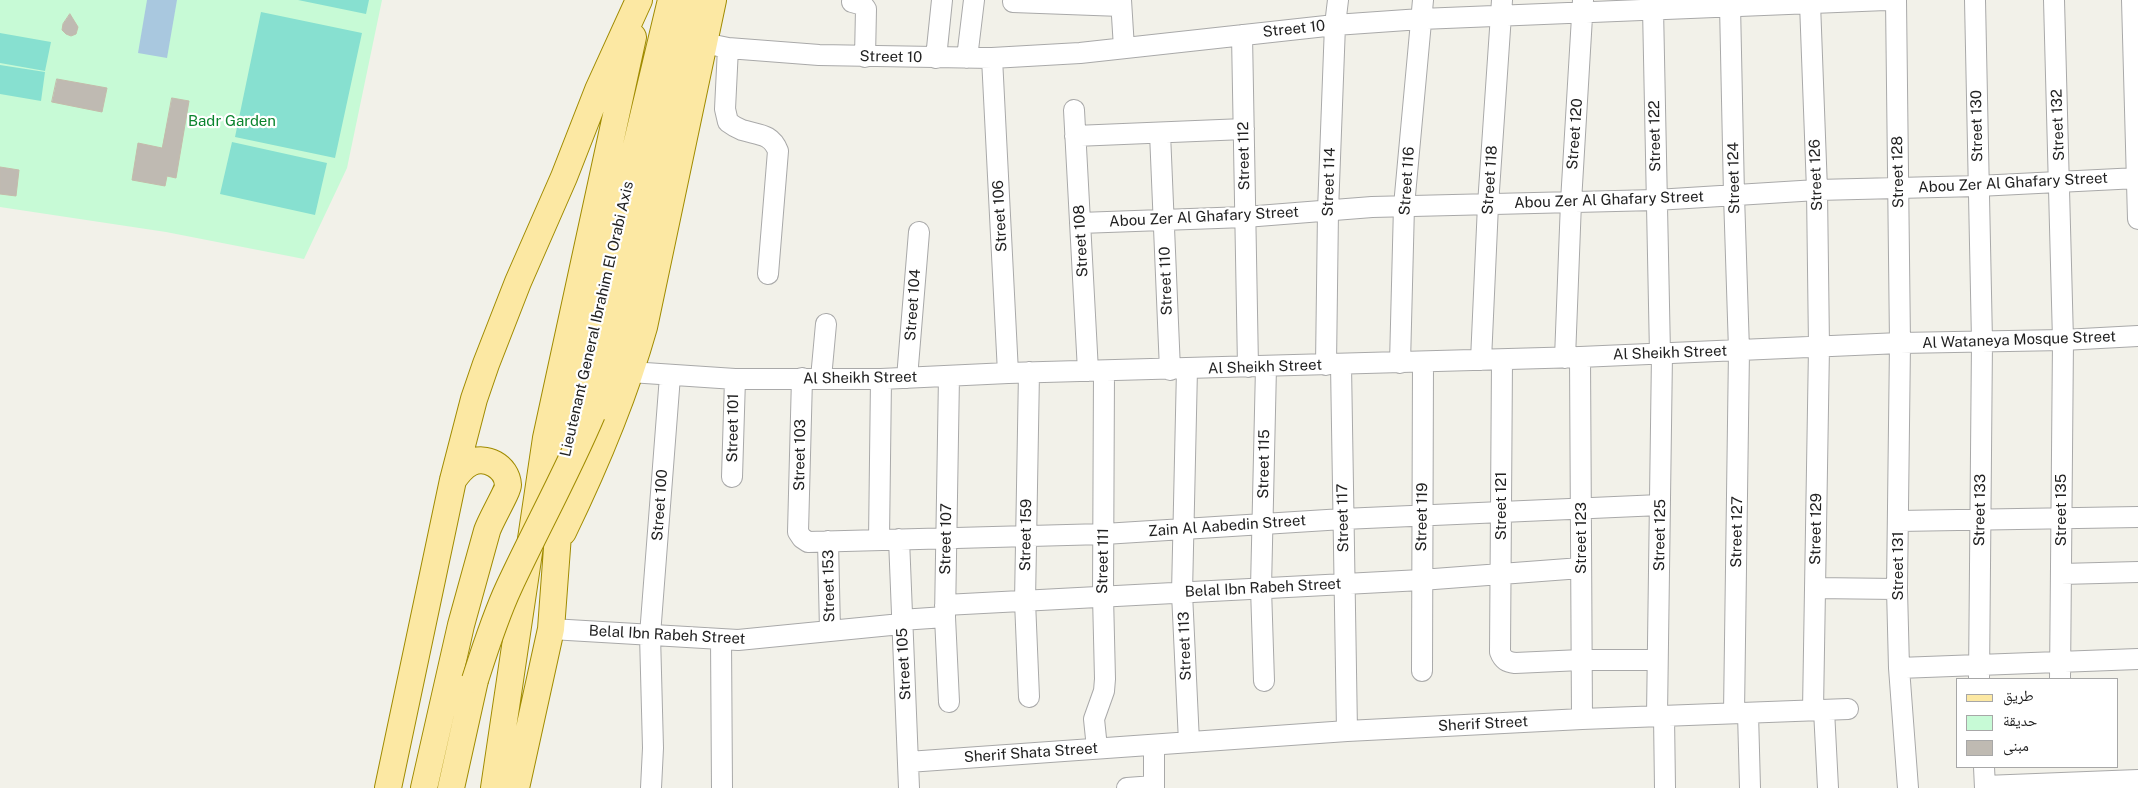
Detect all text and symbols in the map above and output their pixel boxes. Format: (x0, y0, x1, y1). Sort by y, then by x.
street label: Street 10 (1262, 17, 1326, 41)
street label: Street 10 (859, 47, 923, 67)
street label: Street 132 (2048, 89, 2068, 161)
street label: Street 130 (1967, 90, 1987, 162)
street label: Street 120 (1564, 98, 1586, 170)
street label: Street 122 (1645, 100, 1665, 172)
park label: Badr Garden (188, 112, 276, 130)
street label: Street 112 (1234, 122, 1254, 190)
street label: Street 128 (1888, 136, 1908, 208)
street label: Street 126 (1806, 139, 1826, 211)
street label: Street 124 (1724, 142, 1744, 214)
street label: Street 118 (1479, 145, 1501, 215)
street label: Street 116 (1396, 146, 1418, 216)
street label: Street 114 (1319, 147, 1339, 217)
street label: Abou Zer Al Ghafary Street (1918, 169, 2108, 197)
street label: Lieutenant General Ibrahim El Orabi Axis (557, 180, 637, 458)
street label: Street 106 (989, 180, 1011, 252)
street label: Abou Zer Al Ghafary Street (1514, 188, 1704, 212)
street label: Abou Zer Al Ghafary Street (1109, 203, 1299, 231)
street label: Street 108 (1070, 204, 1092, 278)
street label: Street 110 (1156, 246, 1176, 316)
street label: Street 104 (902, 268, 924, 342)
street label: Al Wataneya Mosque Street (1922, 328, 2116, 352)
street label: Al Sheikh Street (1613, 342, 1727, 364)
street label: Al Sheikh Street (1208, 356, 1322, 378)
street label: Al Sheikh Street (803, 368, 917, 388)
street label: Street 101 (723, 393, 743, 463)
street label: Street 103 (790, 419, 810, 491)
street label: Street 115 (1254, 429, 1274, 499)
street label: Street 100 (649, 469, 671, 541)
street label: Street 121 (1492, 472, 1510, 540)
street label: Street 133 (1970, 474, 1990, 546)
street label: Street 135 (2052, 474, 2070, 546)
street label: Street 119 (1412, 482, 1432, 552)
street label: Street 117 (1333, 484, 1353, 552)
street label: Street 129 (1806, 493, 1826, 565)
street label: Street 127 (1727, 496, 1747, 568)
street label: Street 159 (1016, 499, 1036, 571)
street label: Street 125 (1650, 499, 1670, 571)
street label: Street 123 (1572, 502, 1590, 574)
street label: Street 107 (936, 503, 956, 575)
street label: Zain Al Aabedin Street (1147, 512, 1307, 540)
street label: Street 111 (1093, 528, 1113, 594)
street label: Street 131 (1889, 531, 1907, 601)
street label: Street 153 (819, 550, 839, 622)
street label: Belal Ibn Rabeh Street (1184, 575, 1342, 601)
street label: Street 113 (1175, 611, 1195, 681)
street label: Belal Ibn Rabeh Street (588, 622, 746, 648)
street label: Street 105 (893, 627, 915, 701)
legend (1956, 678, 2118, 768)
text: طريق (2003, 687, 2034, 704)
text: حديقة (2003, 712, 2037, 729)
street label: Sherif Street (1438, 713, 1528, 735)
text: مبنى (2003, 737, 2029, 754)
street label: Sherif Shata Street (963, 739, 1099, 767)

